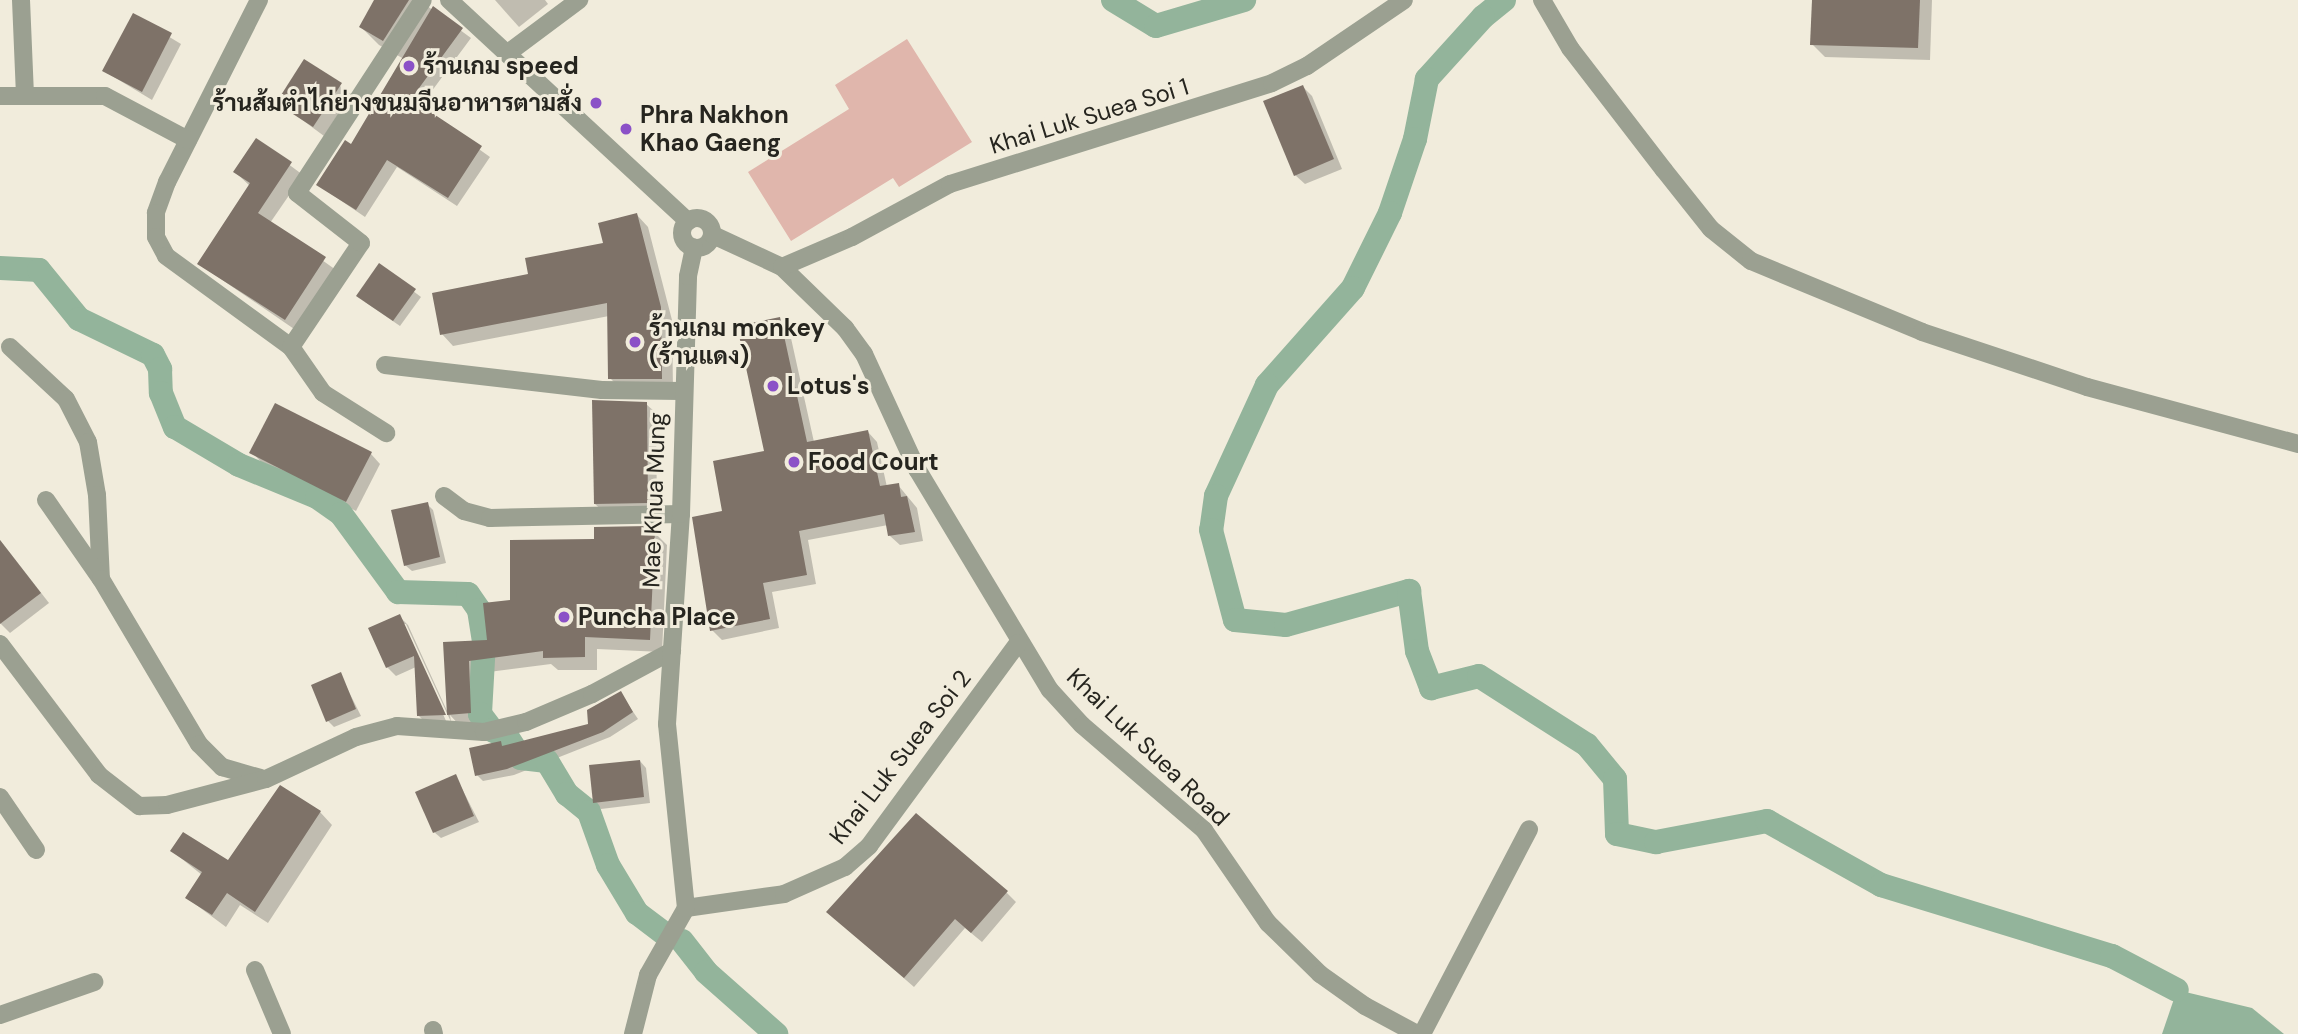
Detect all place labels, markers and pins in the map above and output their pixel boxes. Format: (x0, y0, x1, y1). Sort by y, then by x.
place label: ร้านเกม speed (423, 52, 579, 80)
marker: ร้านเกม speed (401, 58, 417, 74)
place label: ร้านส้มตำไก่ย่างขนมจีนอาหารตามสั่ง (212, 89, 582, 117)
marker: ร้านส้มตำไก่ย่างขนมจีนอาหารตามสั่ง (588, 95, 604, 111)
place label: Phra Nakhon Khao Gaeng (640, 101, 789, 157)
marker: Phra Nakhon Khao Gaeng (618, 121, 634, 137)
place label: ร้านเกม monkey (ร้านแดง) (649, 314, 825, 370)
marker: ร้านเกม monkey (ร้านแดง) (627, 334, 643, 350)
place label: Lotus's (787, 372, 869, 400)
marker: Lotus's (765, 378, 781, 394)
place label: Food Court (808, 448, 939, 476)
marker: Food Court (786, 454, 802, 470)
place label: Puncha Place (578, 603, 736, 631)
marker: Puncha Place (556, 609, 572, 625)

